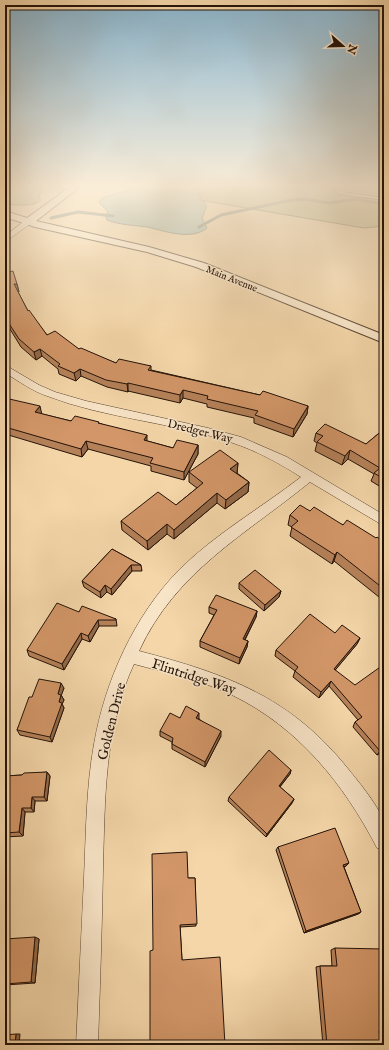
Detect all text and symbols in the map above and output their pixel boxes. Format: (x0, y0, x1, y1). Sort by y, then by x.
north arrow (323, 26, 363, 66)
text: N (343, 41, 360, 56)
street label: Main Avenue (204, 263, 260, 296)
street label: Dredger Way (166, 416, 234, 447)
street label: Flintridge Way (149, 655, 238, 699)
street label: Golden Drive (94, 680, 130, 762)

